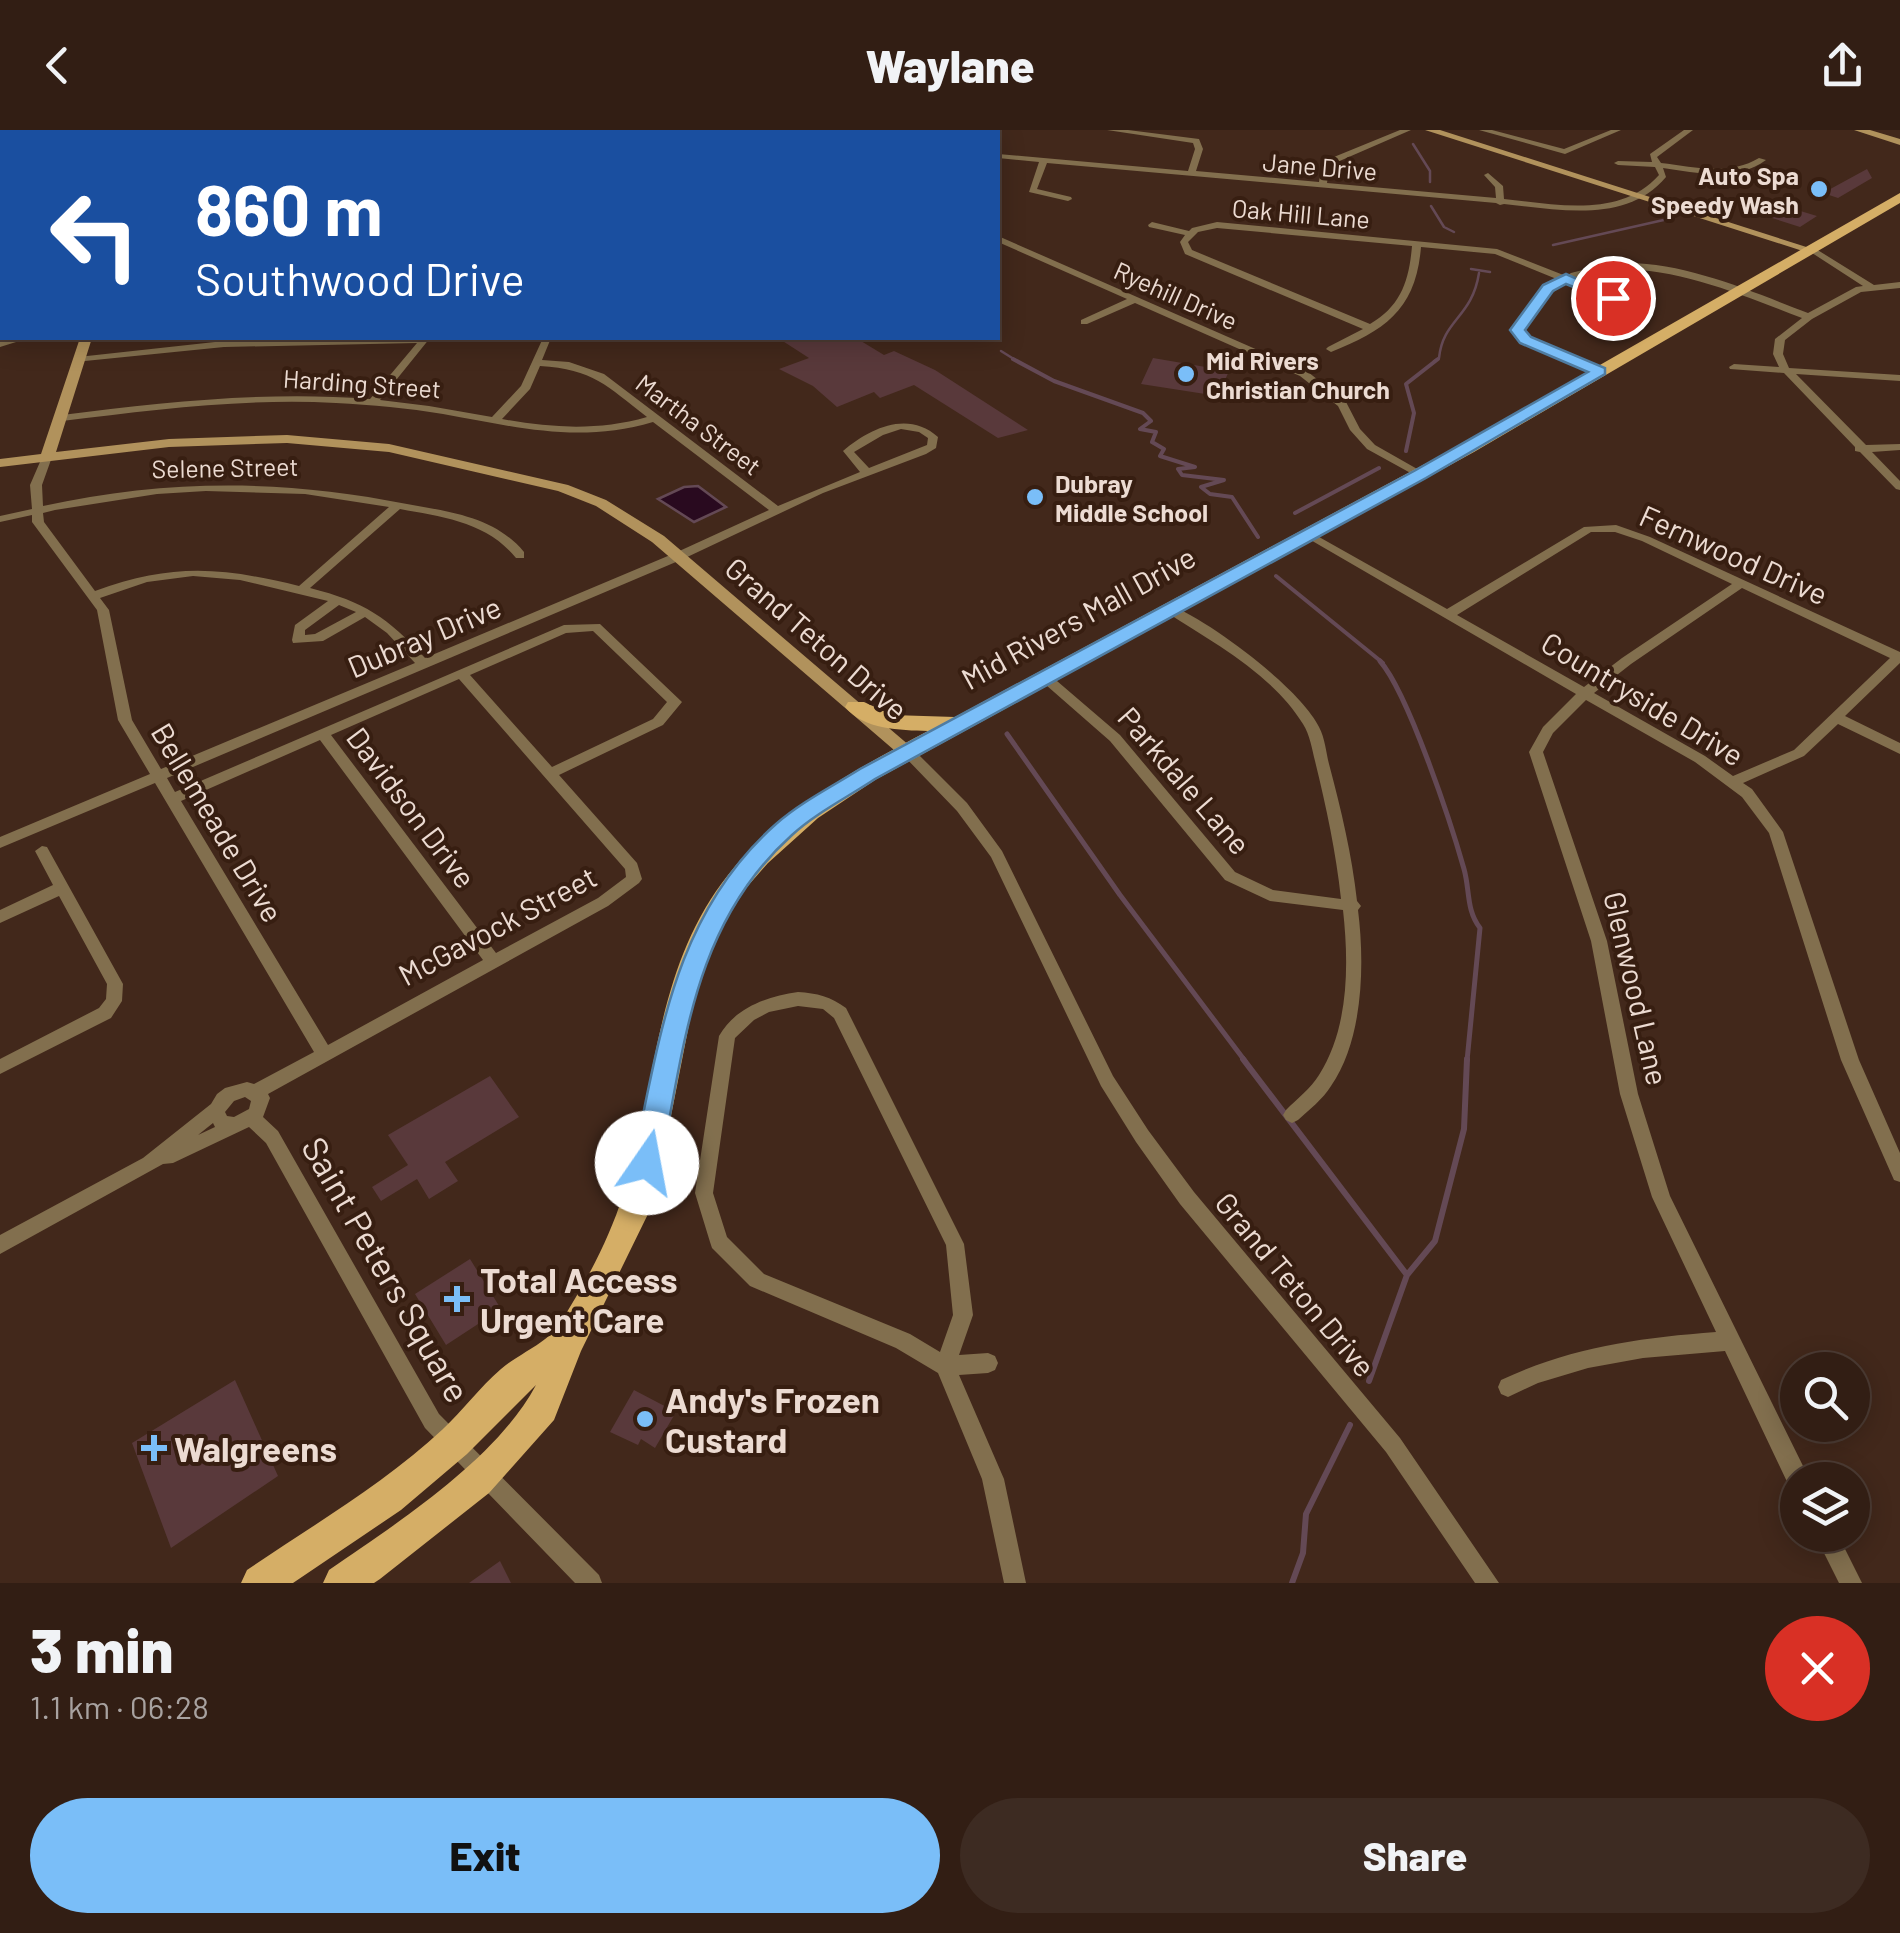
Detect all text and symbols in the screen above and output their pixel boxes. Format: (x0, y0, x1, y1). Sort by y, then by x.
icon: back (30, 38, 85, 93)
text: Waylane (865, 38, 1035, 92)
icon: share (1815, 38, 1870, 93)
street label: Jane Drive (1262, 146, 1378, 186)
place label: Auto Spa Speedy Wash (1651, 160, 1799, 219)
text: 860 m (195, 166, 383, 250)
icon: left (30, 170, 160, 300)
marker: Auto Spa Speedy Wash (1808, 178, 1830, 200)
street label: Oak Hill Lane (1231, 192, 1371, 234)
text: Southwood Drive (195, 251, 525, 305)
street label: Ryehill Drive (1110, 254, 1242, 336)
pin (1571, 256, 1656, 341)
icon: arrive (1586, 271, 1641, 326)
place label: Mid Rivers Christian Church (1206, 345, 1390, 404)
street label: Harding Street (282, 363, 442, 403)
marker: Mid Rivers Christian Church (1175, 363, 1197, 385)
street label: Martha Street (631, 367, 767, 481)
street label: Selene Street (151, 451, 299, 483)
place label: Dubray Middle School (1055, 468, 1208, 527)
marker: Dubray Middle School (1024, 486, 1046, 508)
street label: Fernwood Drive (1635, 497, 1833, 611)
street label: Mid Rivers Mall Drive (955, 538, 1201, 696)
street label: Grand Teton Drive (719, 549, 915, 727)
street label: Dubray Drive (342, 588, 506, 684)
street label: Countryside Drive (1535, 623, 1751, 773)
street label: Parkdale Lane (1111, 699, 1259, 861)
street label: Bellemeade Drive (144, 716, 292, 928)
street label: Davidson Drive (340, 720, 484, 894)
street label: McGavock Street (392, 858, 602, 992)
street label: Glenwood Lane (1597, 888, 1677, 1088)
position arrow (595, 1111, 699, 1215)
street label: Saint Peters Square (294, 1129, 480, 1409)
street label: Grand Teton Drive (1208, 1185, 1384, 1383)
place label: Total Access Urgent Care (480, 1258, 678, 1340)
marker: Total Access Urgent Care (444, 1286, 470, 1312)
map controls (1780, 1352, 1870, 1552)
button: search (1780, 1352, 1870, 1442)
place label: Andy's Frozen Custard (665, 1378, 880, 1460)
marker: Andy's Frozen Custard (634, 1408, 656, 1430)
place label: Walgreens (174, 1427, 337, 1469)
marker: Walgreens (143, 1437, 165, 1459)
button: layers (1780, 1462, 1870, 1552)
text: 3 min (30, 1613, 174, 1685)
button: close (1765, 1616, 1870, 1721)
text: 1.1 km · 06:28 (30, 1687, 209, 1725)
button: Exit (30, 1798, 940, 1913)
button: Share (960, 1798, 1870, 1913)

